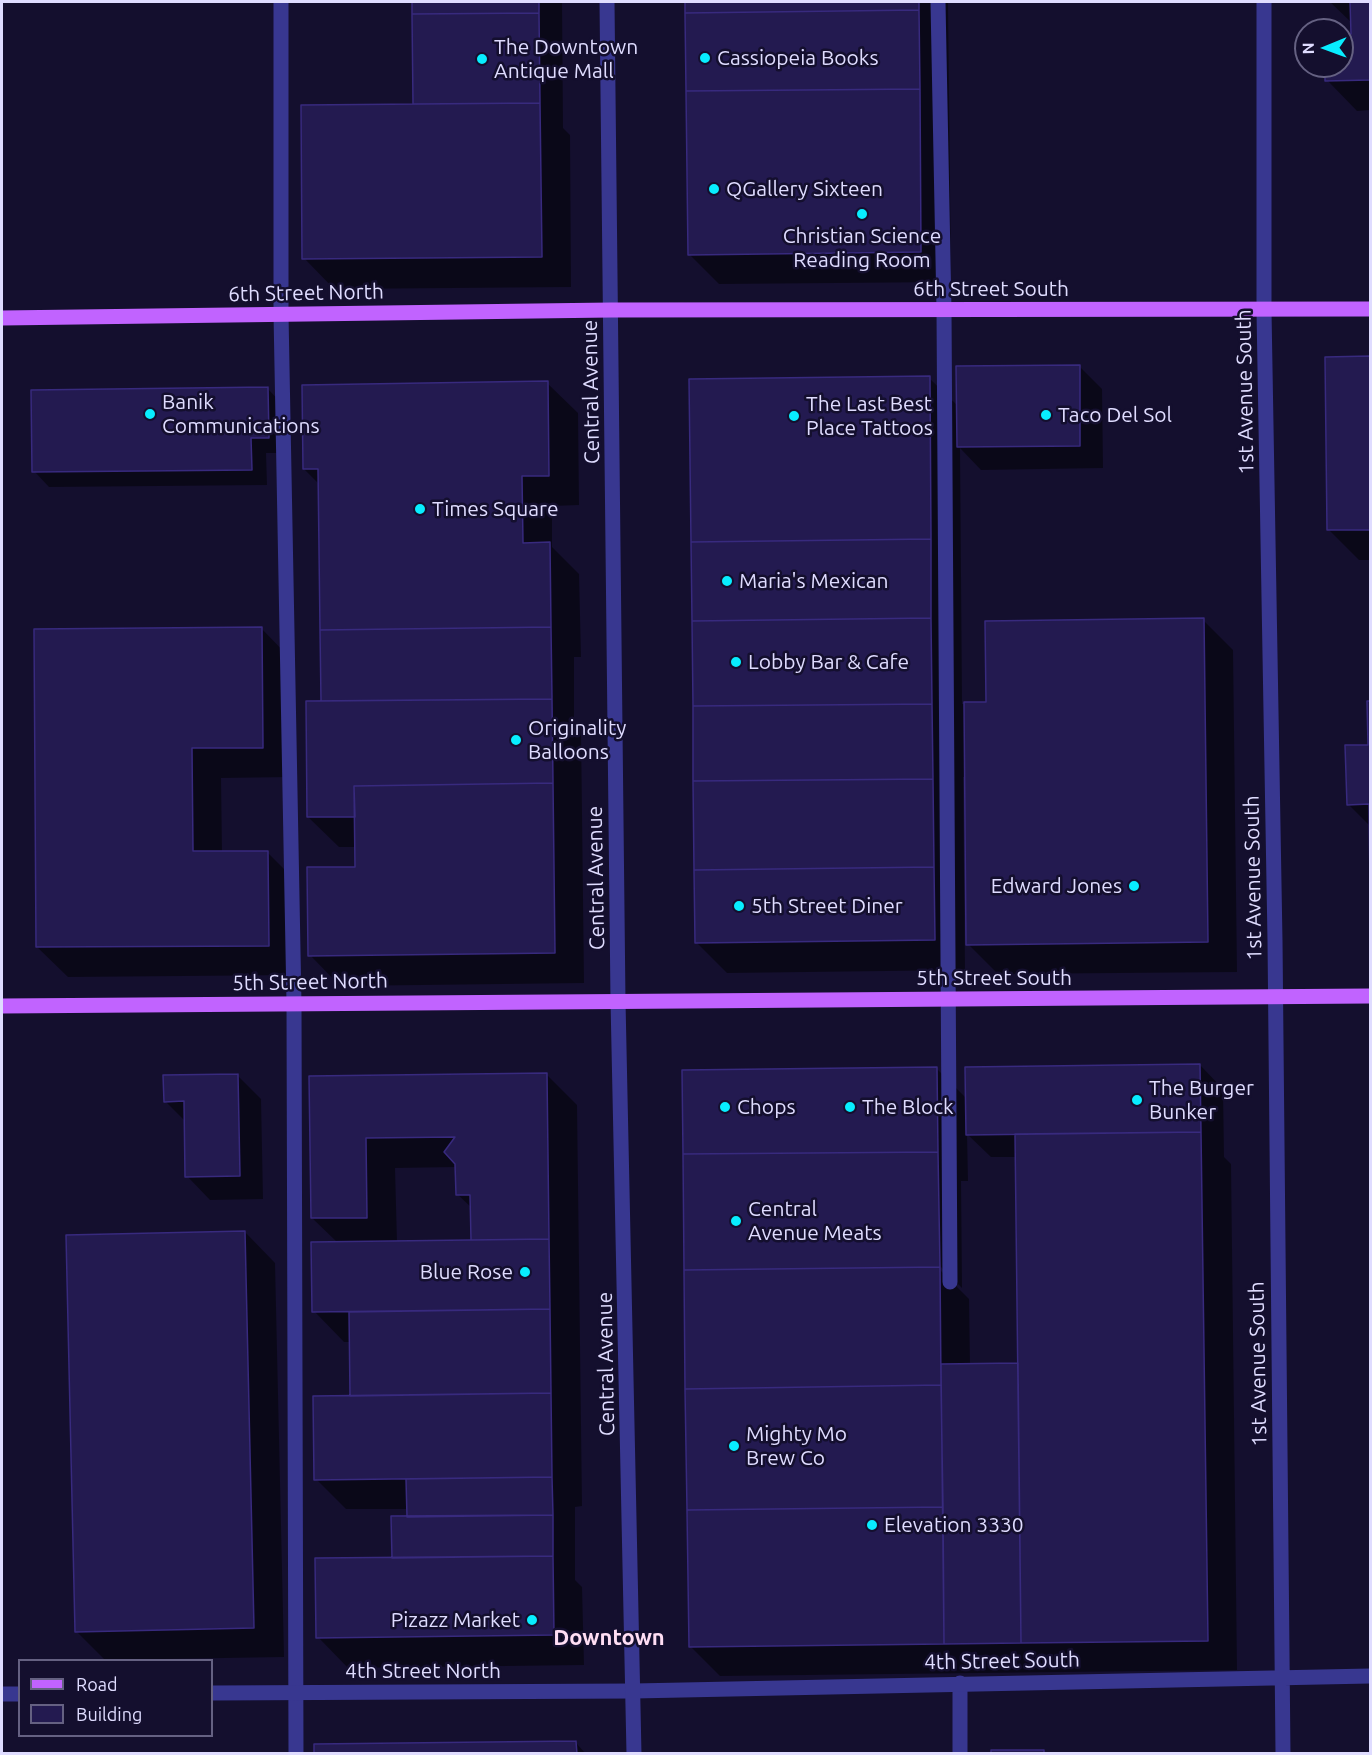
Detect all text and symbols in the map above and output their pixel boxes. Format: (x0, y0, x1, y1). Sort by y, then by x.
north arrow (1294, 18, 1354, 78)
place label: The Downtown Antique Mall (494, 34, 638, 84)
text: N (1299, 42, 1317, 54)
place label: Cassiopeia Books (717, 45, 879, 71)
marker: Cassiopeia Books (698, 51, 712, 65)
marker: The Downtown Antique Mall (475, 52, 489, 66)
place label: QGallery Sixteen (726, 176, 883, 202)
marker: QGallery Sixteen (707, 182, 721, 196)
marker: Christian Science Reading Room (855, 207, 869, 221)
place label: Christian Science Reading Room (783, 223, 941, 273)
street label: 6th Street South (913, 276, 1069, 302)
street label: 6th Street North (228, 279, 384, 307)
street label: 1st Avenue South (1231, 309, 1259, 475)
street label: Central Avenue (577, 320, 605, 464)
place label: Banik Communications (162, 389, 320, 439)
place label: The Last Best Place Tattoos (806, 391, 933, 441)
place label: Taco Del Sol (1058, 402, 1172, 428)
marker: Banik Communications (143, 407, 157, 421)
marker: Taco Del Sol (1039, 408, 1053, 422)
marker: The Last Best Place Tattoos (787, 409, 801, 423)
place label: Times Square (432, 496, 558, 522)
marker: Times Square (413, 502, 427, 516)
place label: Maria's Mexican (739, 568, 889, 594)
marker: Maria's Mexican (720, 574, 734, 588)
place label: Lobby Bar & Cafe (748, 649, 909, 675)
marker: Lobby Bar & Cafe (729, 655, 743, 669)
place label: Originality Balloons (528, 715, 626, 765)
marker: Originality Balloons (509, 733, 523, 747)
street label: 1st Avenue South (1239, 795, 1267, 961)
street label: Central Avenue (582, 806, 610, 950)
place label: Edward Jones (991, 873, 1122, 899)
marker: Edward Jones (1127, 879, 1141, 893)
place label: 5th Street Diner (751, 893, 903, 919)
marker: 5th Street Diner (732, 899, 746, 913)
street label: 5th Street South (916, 965, 1072, 991)
street label: 5th Street North (232, 968, 388, 996)
place label: The Burger Bunker (1149, 1075, 1254, 1125)
marker: The Burger Bunker (1130, 1093, 1144, 1107)
place label: Chops (737, 1094, 796, 1120)
place label: The Block (862, 1094, 954, 1120)
marker: Chops (718, 1100, 732, 1114)
marker: The Block (843, 1100, 857, 1114)
place label: Central Avenue Meats (748, 1196, 882, 1246)
marker: Central Avenue Meats (729, 1214, 743, 1228)
place label: Blue Rose (420, 1259, 513, 1285)
marker: Blue Rose (518, 1265, 532, 1279)
street label: 1st Avenue South (1244, 1281, 1272, 1447)
street label: Central Avenue (592, 1292, 620, 1436)
place label: Mighty Mo Brew Co (746, 1421, 847, 1471)
marker: Mighty Mo Brew Co (727, 1439, 741, 1453)
place label: Elevation 3330 (884, 1512, 1024, 1538)
marker: Elevation 3330 (865, 1518, 879, 1532)
place label: Pizazz Market (391, 1607, 520, 1633)
marker: Pizazz Market (525, 1613, 539, 1627)
district label: Downtown (553, 1625, 665, 1651)
street label: 4th Street South (924, 1647, 1080, 1675)
street label: 4th Street North (345, 1658, 501, 1684)
legend (18, 1659, 213, 1737)
text: Road (76, 1674, 118, 1694)
text: Building (76, 1704, 142, 1724)

